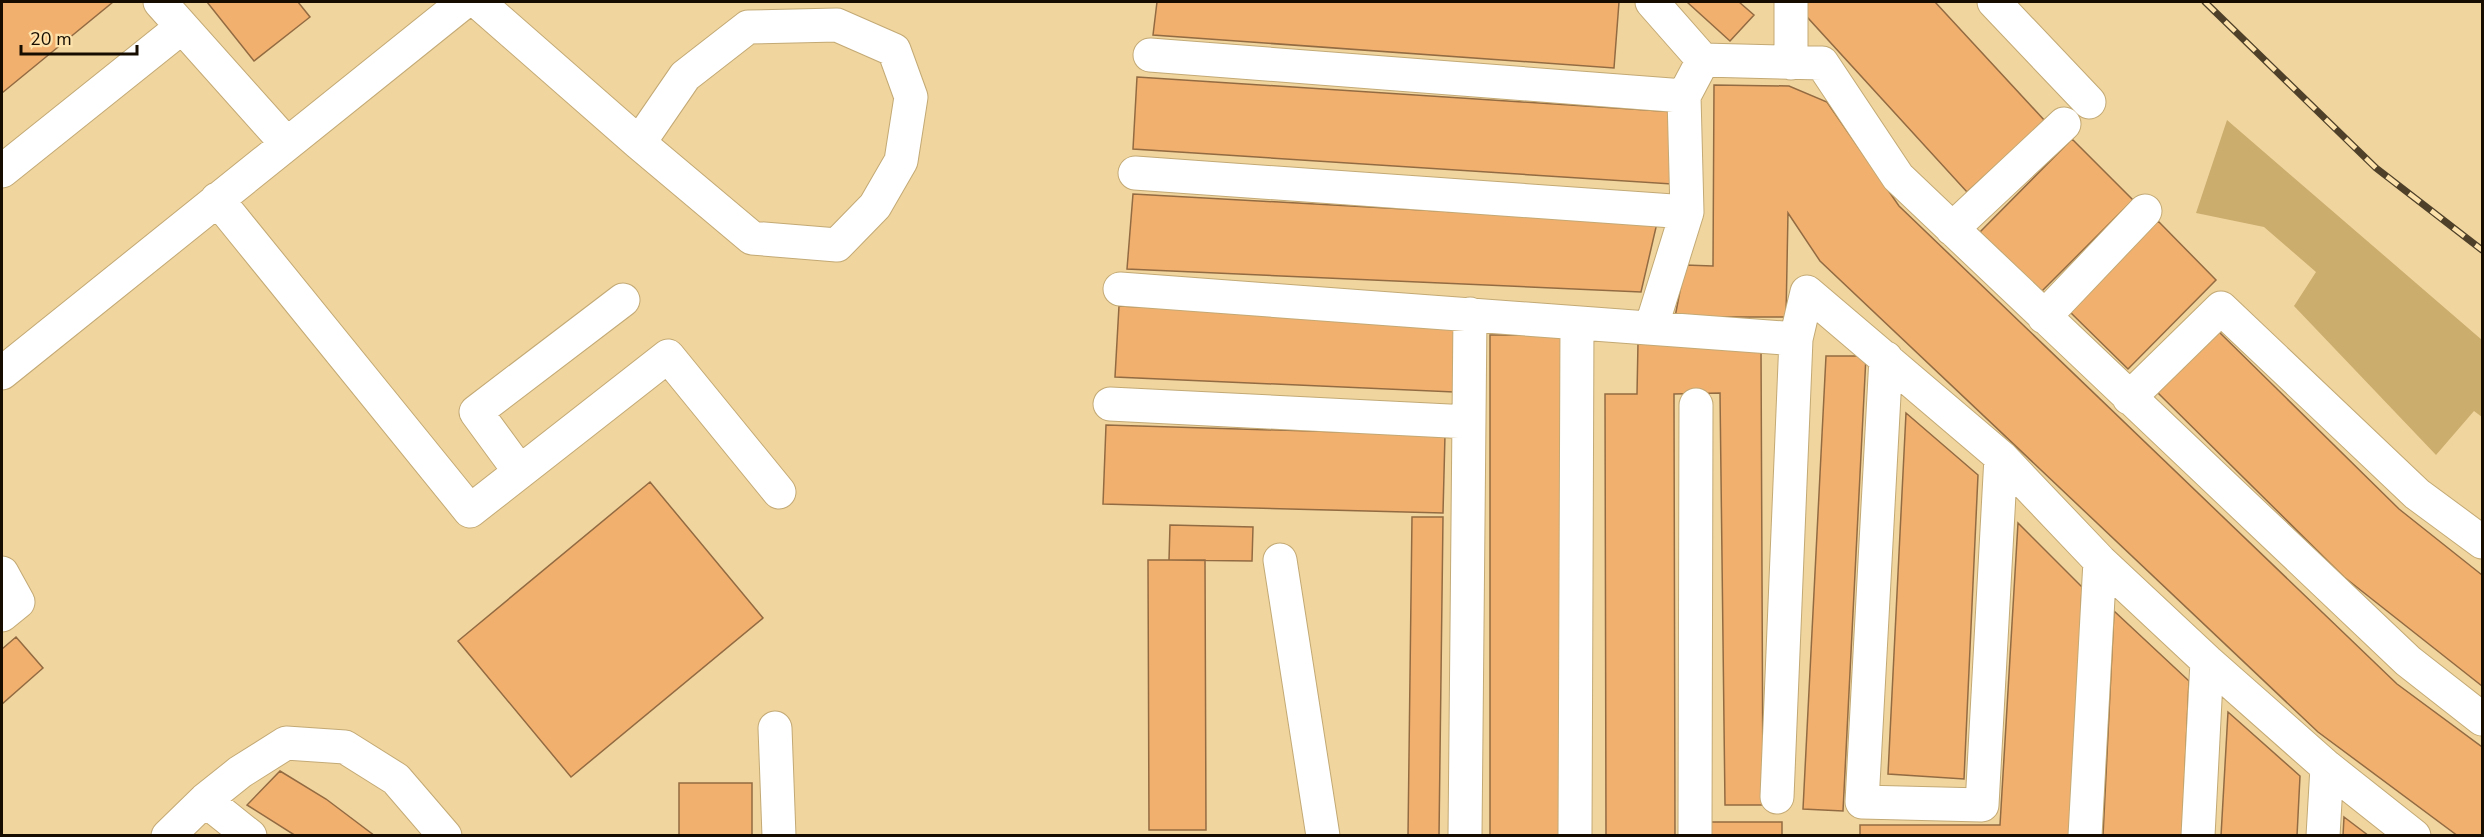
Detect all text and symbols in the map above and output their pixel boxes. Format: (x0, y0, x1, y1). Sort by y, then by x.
scale bar (21, 18, 136, 56)
text: 20 m (30, 27, 72, 51)

